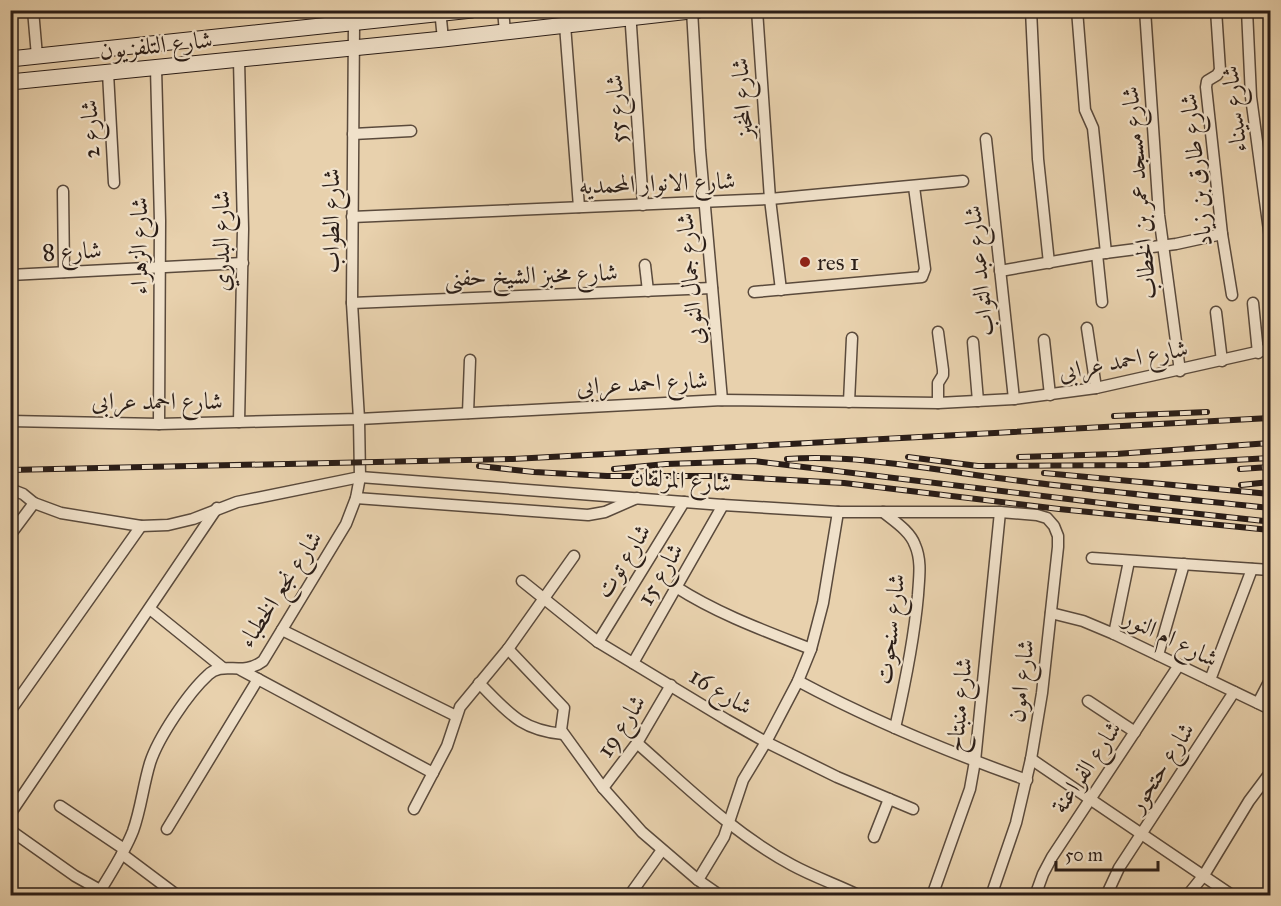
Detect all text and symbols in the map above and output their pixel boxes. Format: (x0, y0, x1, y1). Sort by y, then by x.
street label: شارع التلفزيون (98, 24, 215, 71)
street label: شارع المخبز (724, 56, 765, 142)
street label: شارع سيناء (1215, 64, 1258, 154)
street label: شارع 55 (599, 73, 638, 145)
street label: شارع مسجد عمر بن الخطاب (1115, 85, 1168, 301)
street label: شارع طارق بن زياد (1173, 92, 1224, 248)
street label: شارع 2 (73, 99, 112, 159)
street label: شارع الانوار المحمديه (578, 165, 736, 206)
street label: شارع الطواب (316, 168, 351, 274)
street label: شارع البدري (206, 190, 241, 292)
street label: شارع الزهراء (124, 197, 159, 295)
street label: شارع عبد التواب (957, 203, 1006, 338)
street label: شارع جمال النوبى (669, 211, 716, 346)
street label: شارع 8 (41, 234, 103, 273)
place label: res 1 (817, 247, 859, 277)
marker: res 1 (798, 255, 812, 269)
street label: شارع مخبز الشيخ حفنى (444, 257, 618, 299)
street label: شارع احمد عرابى (1056, 333, 1191, 392)
street label: شارع احمد عرابى (575, 365, 709, 406)
street label: شارع احمد عرابى (91, 386, 223, 421)
street label: شارع المزلقان (629, 462, 733, 503)
street label: شارع توت (589, 518, 662, 606)
street label: شارع نجع الخطباء (231, 525, 335, 657)
street label: شارع 15 (630, 537, 694, 613)
street label: شارع سنحوت (868, 572, 917, 687)
street label: شارع ام النور (1115, 601, 1223, 679)
street label: شارع امون (1001, 638, 1046, 725)
street label: شارع منبتاح (939, 656, 985, 754)
street label: شارع 16 (681, 660, 758, 726)
street label: شارع 19 (590, 689, 657, 766)
street label: شارع الفراعنة (1044, 715, 1132, 822)
street label: شارع حتحور (1120, 717, 1205, 822)
scale bar (1056, 834, 1158, 872)
text: 50 m (1065, 844, 1103, 866)

